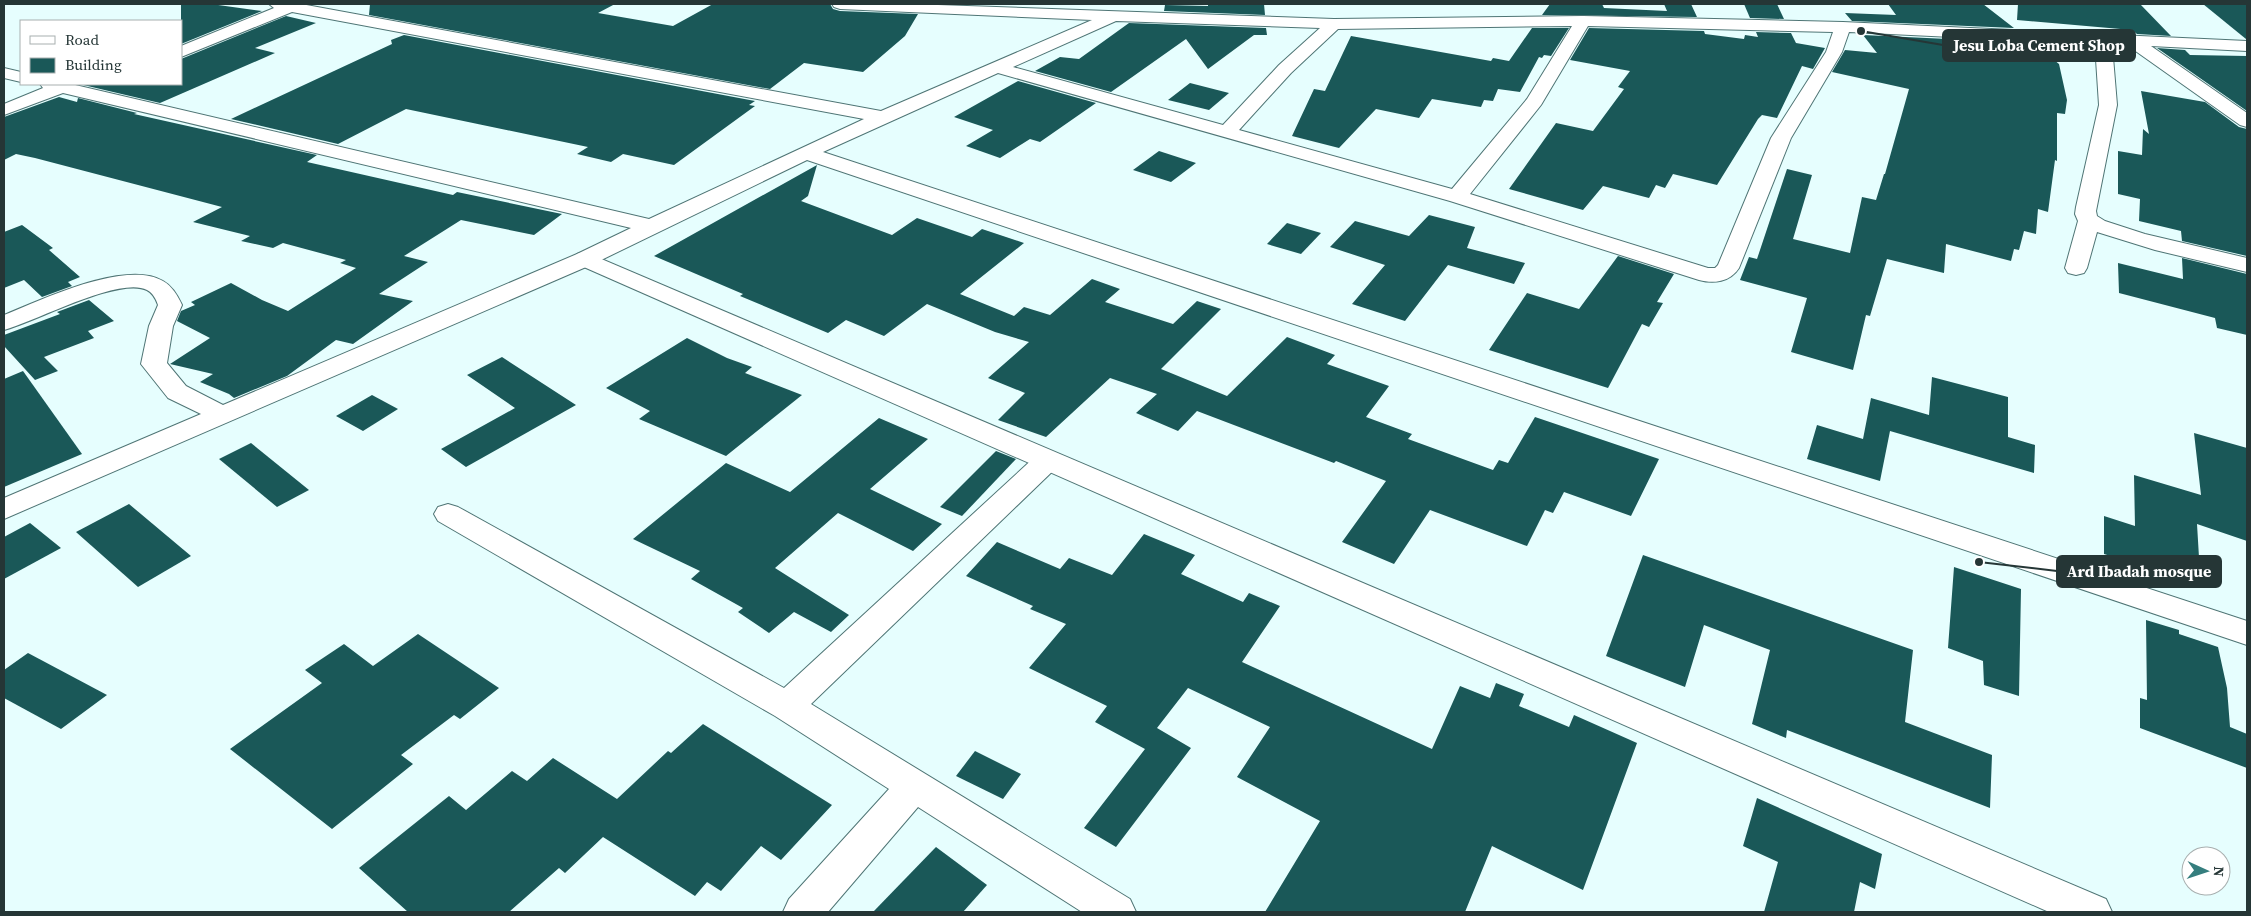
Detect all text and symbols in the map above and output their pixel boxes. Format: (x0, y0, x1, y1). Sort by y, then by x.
legend (20, 20, 182, 85)
text: Road (65, 29, 99, 50)
callout: Jesu Loba Cement Shop (1943, 30, 2135, 61)
text: Jesu Loba Cement Shop (1952, 34, 2125, 56)
text: Building (65, 54, 122, 75)
callout: Ard Ibadah mosque (2057, 556, 2221, 587)
text: Ard Ibadah mosque (2067, 560, 2211, 582)
north arrow (2181, 846, 2231, 896)
text: N (2209, 866, 2229, 877)

